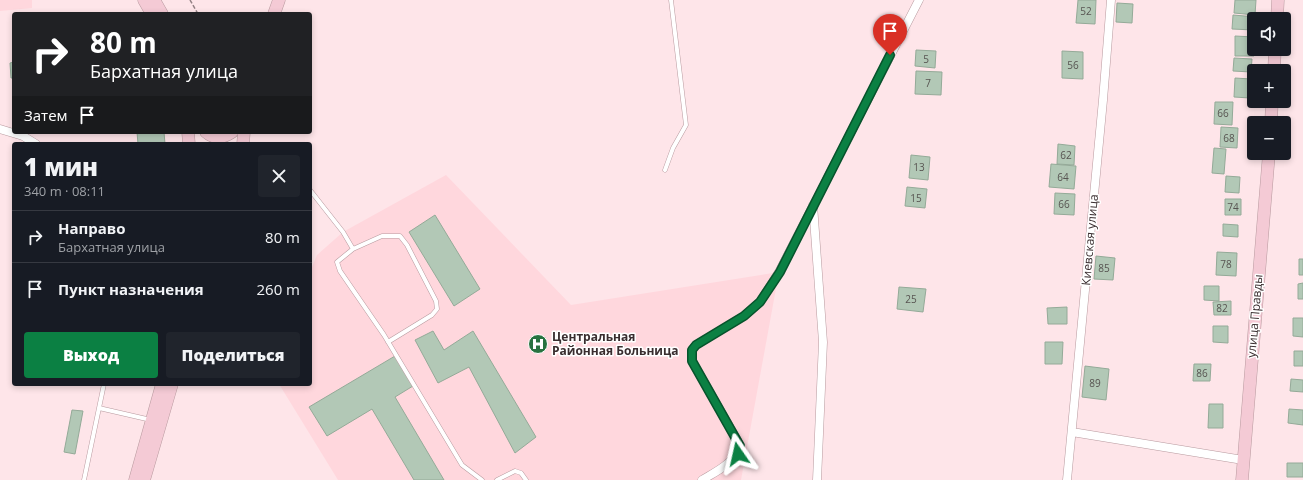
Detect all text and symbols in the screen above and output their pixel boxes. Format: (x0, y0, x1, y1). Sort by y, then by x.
house number: 52 (1080, 4, 1092, 18)
map controls (1247, 12, 1291, 160)
button: sound (1247, 12, 1291, 56)
pin (873, 14, 907, 55)
icon: arrive (879, 20, 901, 42)
text: 80 m (90, 23, 157, 61)
icon: right (24, 28, 76, 80)
house number: 5 (923, 52, 929, 66)
house number: 56 (1067, 58, 1079, 72)
text: Бархатная улица (90, 59, 238, 83)
button: + (1247, 64, 1291, 108)
house number: 7 (925, 76, 931, 90)
icon: arrive (76, 104, 98, 126)
text: Затем (24, 105, 68, 125)
house number: 66 (1217, 106, 1229, 120)
button: − (1247, 116, 1291, 160)
house number: 68 (1223, 131, 1235, 145)
house number: 62 (1060, 148, 1072, 162)
text: 1 мин (24, 150, 98, 183)
button: close (258, 155, 300, 197)
house number: 13 (913, 160, 925, 174)
house number: 64 (1057, 170, 1069, 184)
text: 340 m · 08:11 (24, 182, 105, 200)
house number: 15 (910, 191, 922, 205)
street label: Киевская улица (1077, 194, 1102, 286)
house number: 66 (1058, 197, 1070, 211)
house number: 74 (1227, 200, 1239, 214)
text: Направо (58, 218, 126, 238)
icon: right (24, 226, 46, 248)
text: 80 m (265, 227, 300, 247)
text: Бархатная улица (58, 238, 165, 256)
house number: 78 (1220, 257, 1232, 271)
house number: 85 (1098, 261, 1110, 275)
street label: улица Правды (1242, 274, 1267, 358)
icon: arrive (24, 278, 46, 300)
text: Пункт назначения (58, 279, 204, 299)
text: 260 m (256, 279, 300, 299)
house number: 25 (905, 292, 917, 306)
house number: 82 (1216, 301, 1228, 315)
place label: Центральная Районная Больница (552, 328, 679, 359)
button: Выход (24, 332, 158, 378)
button: Поделиться (166, 332, 300, 378)
hospital icon: Центральная Районная Больница (527, 333, 549, 355)
house number: 86 (1196, 366, 1208, 380)
house number: 89 (1089, 376, 1101, 390)
position arrow (717, 433, 759, 475)

